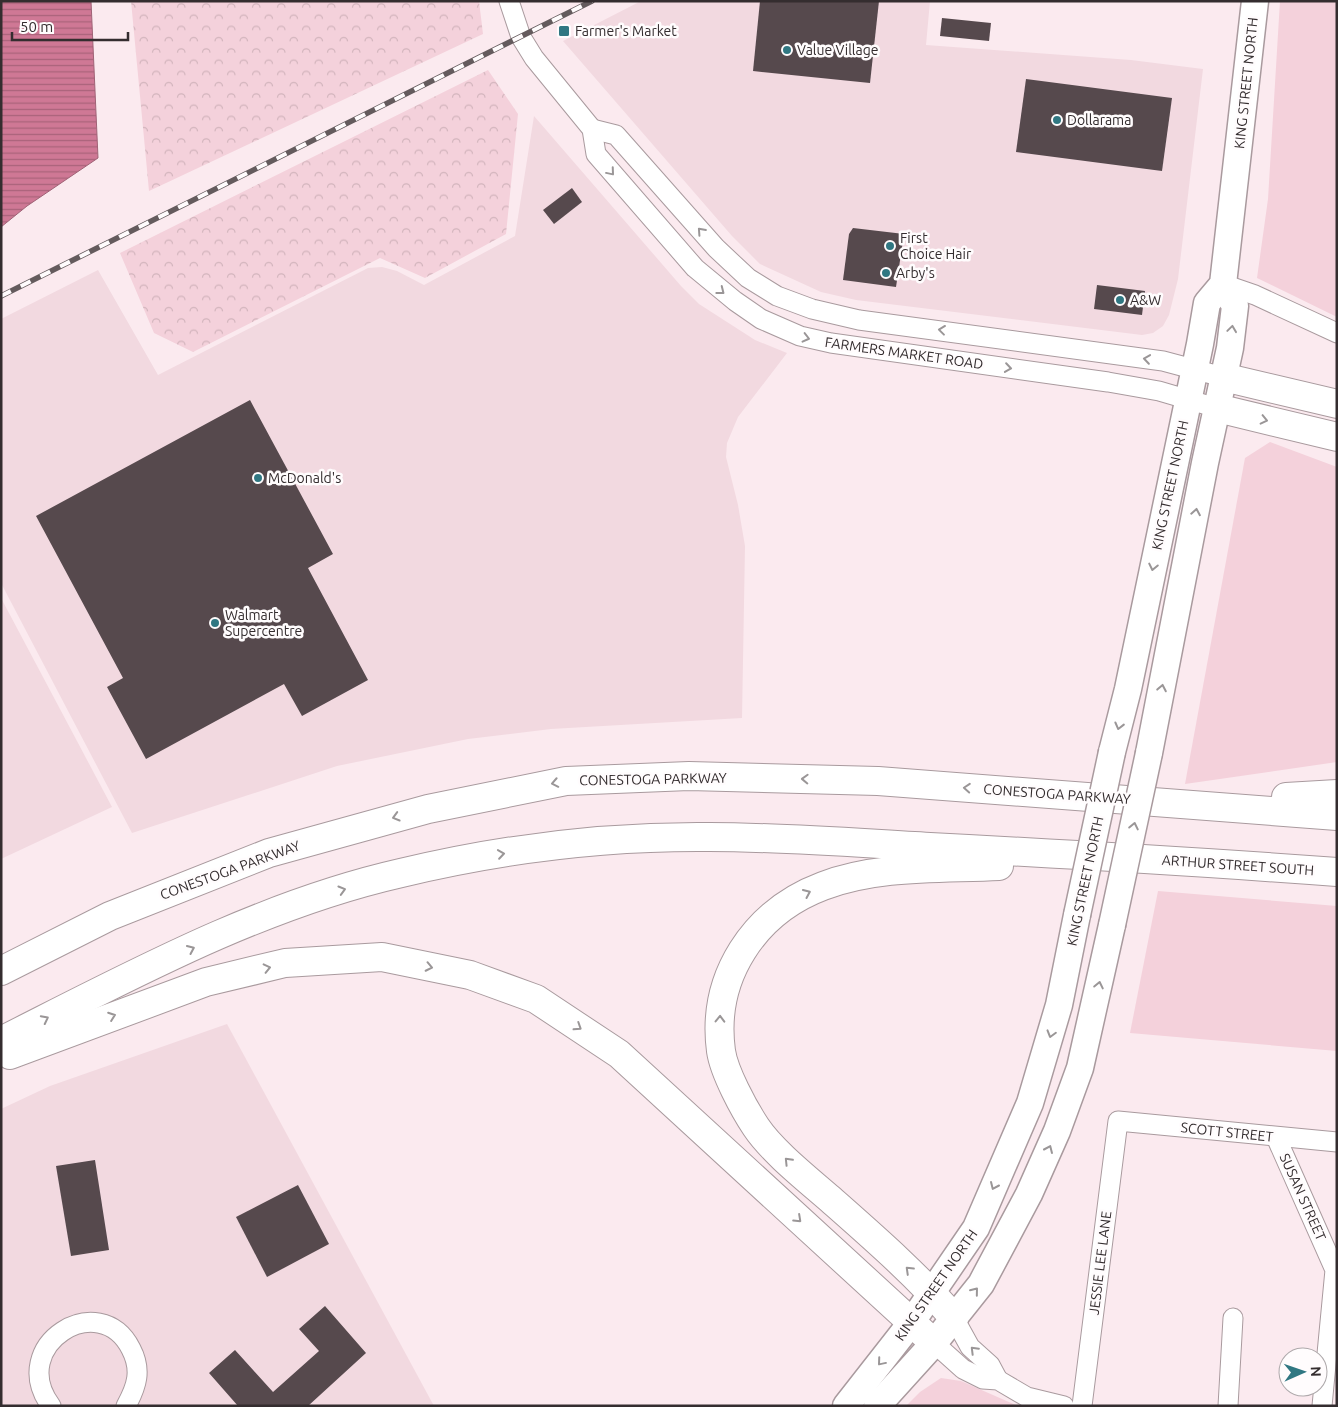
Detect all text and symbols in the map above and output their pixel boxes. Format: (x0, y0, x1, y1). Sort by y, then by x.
scale bar (12, 10, 129, 42)
street label: KING STREET NORTH (1231, 16, 1261, 150)
text: 50 m (20, 18, 53, 35)
place label: Farmer's Market (575, 23, 677, 39)
marker: Farmer's Market (557, 24, 571, 38)
place label: Value Village (797, 42, 879, 58)
marker: Value Village (781, 44, 793, 56)
place label: Dollarama (1067, 112, 1131, 128)
marker: Dollarama (1051, 114, 1063, 126)
one-way arrow (605, 166, 614, 175)
one-way arrow (698, 227, 707, 236)
place label: First Choice Hair (900, 230, 972, 262)
marker: First Choice Hair (884, 240, 896, 252)
place label: Arby's (896, 265, 935, 281)
marker: Arby's (880, 267, 892, 279)
one-way arrow (715, 285, 724, 293)
place label: A&W (1130, 292, 1161, 308)
marker: A&W (1114, 294, 1126, 306)
one-way arrow (937, 325, 945, 336)
one-way arrow (1226, 325, 1237, 333)
one-way arrow (802, 332, 810, 342)
street label: FARMERS MARKET ROAD (824, 334, 984, 372)
one-way arrow (1143, 354, 1152, 364)
one-way arrow (1005, 362, 1013, 373)
one-way arrow (1259, 414, 1268, 425)
street label: KING STREET NORTH (1148, 419, 1192, 551)
place label: McDonald's (268, 470, 341, 486)
marker: McDonald's (252, 472, 264, 484)
one-way arrow (1191, 507, 1201, 516)
one-way arrow (1148, 563, 1159, 572)
place label: Walmart Supercentre (225, 607, 302, 639)
marker: Walmart Supercentre (209, 617, 221, 629)
one-way arrow (1157, 684, 1167, 693)
one-way arrow (1114, 722, 1125, 731)
street label: CONESTOGA PARKWAY (579, 770, 727, 788)
one-way arrow (801, 774, 808, 784)
one-way arrow (551, 777, 560, 788)
street label: CONESTOGA PARKWAY (983, 781, 1131, 807)
one-way arrow (963, 782, 971, 793)
one-way arrow (393, 812, 401, 822)
street label: KING STREET NORTH (1063, 815, 1107, 947)
one-way arrow (1128, 821, 1139, 830)
street label: CONESTOGA PARKWAY (158, 837, 302, 903)
one-way arrow (497, 849, 505, 860)
street label: ARTHUR STREET SOUTH (1161, 852, 1315, 878)
one-way arrow (338, 885, 346, 895)
one-way arrow (802, 888, 811, 899)
one-way arrow (186, 944, 195, 955)
one-way arrow (425, 961, 434, 972)
one-way arrow (262, 963, 271, 974)
one-way arrow (1093, 980, 1104, 989)
one-way arrow (107, 1012, 116, 1022)
one-way arrow (40, 1015, 49, 1025)
one-way arrow (715, 1015, 726, 1023)
one-way arrow (573, 1021, 582, 1030)
one-way arrow (1046, 1029, 1056, 1037)
street label: SCOTT STREET (1180, 1119, 1274, 1145)
one-way arrow (1042, 1145, 1053, 1154)
street label: SUSAN STREET (1277, 1151, 1329, 1243)
one-way arrow (785, 1158, 794, 1167)
one-way arrow (990, 1181, 1001, 1190)
street label: JESSIE LEE LANE (1086, 1210, 1114, 1316)
one-way arrow (792, 1213, 801, 1222)
street label: KING STREET NORTH (892, 1226, 980, 1344)
one-way arrow (905, 1267, 914, 1276)
one-way arrow (970, 1288, 979, 1297)
one-way arrow (971, 1347, 980, 1356)
north arrow (1278, 1347, 1328, 1397)
one-way arrow (877, 1356, 886, 1365)
text: N (1308, 1366, 1324, 1377)

